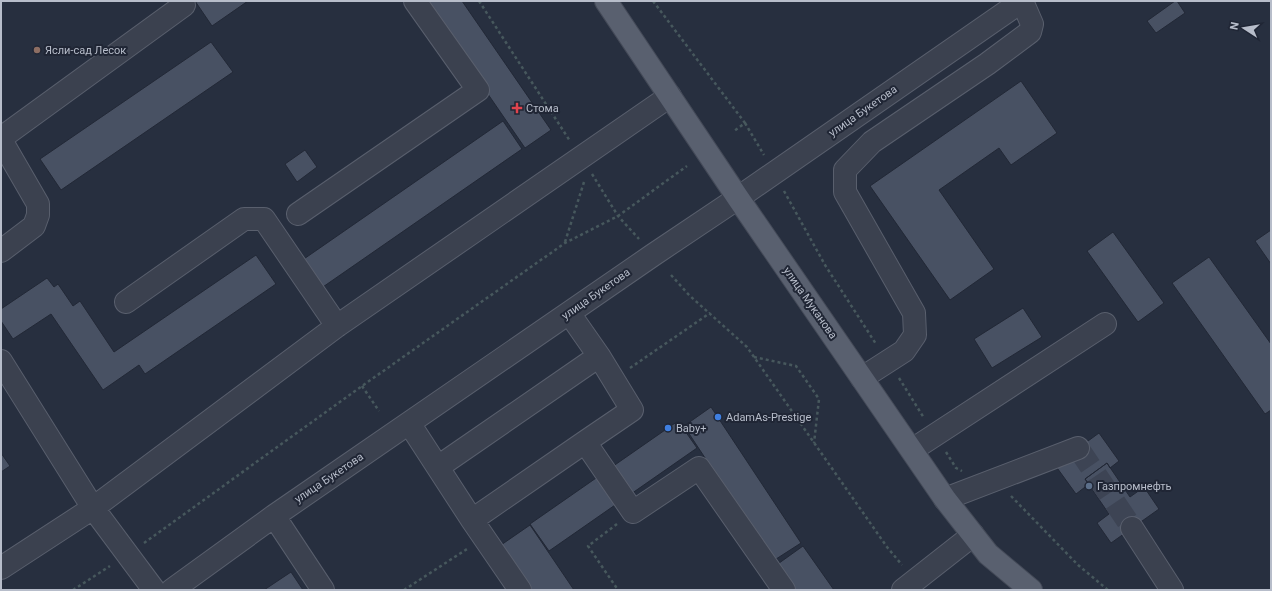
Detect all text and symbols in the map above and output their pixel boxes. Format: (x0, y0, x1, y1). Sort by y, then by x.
north arrow (1224, 8, 1264, 48)
text: N (1228, 21, 1242, 31)
place label: Ясли-сад Лесок (45, 44, 126, 57)
marker: Ясли-сад Лесок (32, 45, 42, 55)
street label: улица Букетова (826, 83, 900, 139)
marker: Стома (511, 102, 523, 114)
place label: Стома (526, 102, 559, 115)
street label: улица Муканова (780, 265, 840, 341)
street label: улица Букетова (559, 266, 633, 322)
place label: AdamAs-Prestige (726, 411, 811, 424)
marker: AdamAs-Prestige (713, 412, 723, 422)
place label: Baby+ (676, 422, 706, 435)
marker: Baby+ (663, 423, 673, 433)
street label: улица Букетова (292, 450, 366, 506)
place label: Газпромнефть (1097, 480, 1172, 493)
marker: Газпромнефть (1084, 481, 1094, 491)

